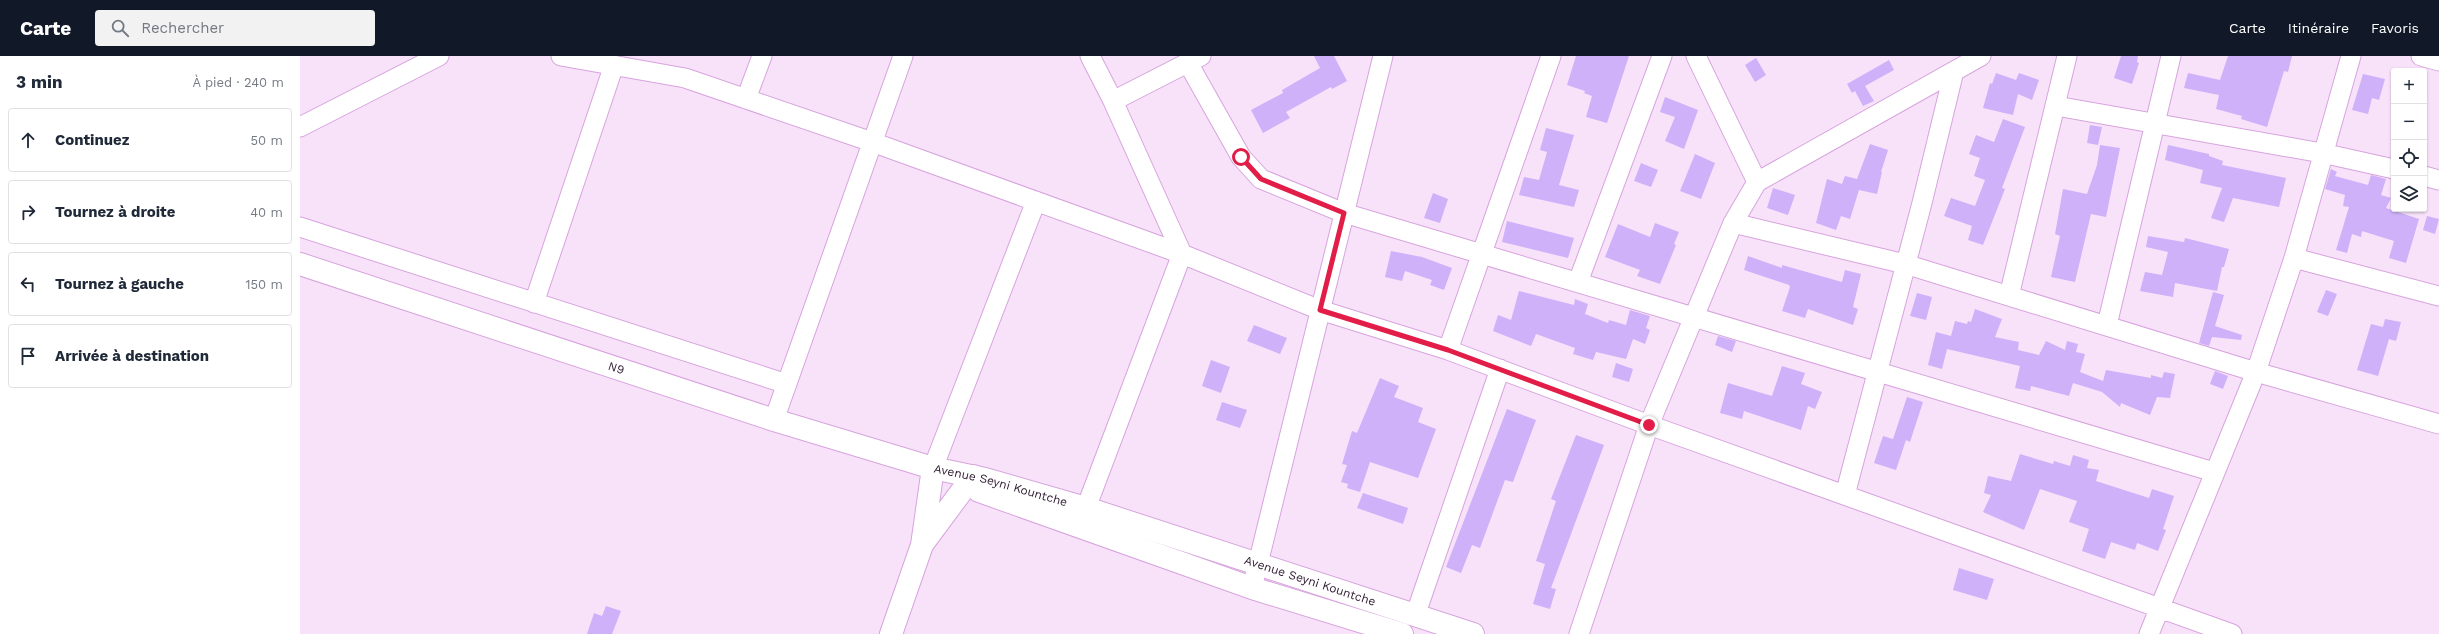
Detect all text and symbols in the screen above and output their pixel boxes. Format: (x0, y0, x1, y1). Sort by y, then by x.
search box (95, 10, 375, 46)
text: Carte (20, 17, 71, 40)
icon: search (109, 17, 131, 39)
text: Rechercher (141, 19, 224, 37)
text: Carte (2229, 20, 2266, 36)
text: Itinéraire (2288, 20, 2349, 36)
text: Favoris (2371, 20, 2419, 36)
map controls (2391, 68, 2427, 212)
button: + (2391, 68, 2427, 104)
text: 3 min (16, 72, 62, 92)
text: À pied · 240 m (192, 75, 284, 90)
button: − (2391, 104, 2427, 140)
icon: ahead (17, 129, 39, 151)
text: Continuez (55, 131, 129, 149)
text: 50 m (251, 133, 283, 148)
button: locate (2391, 140, 2427, 176)
route start (1232, 148, 1250, 166)
button: layers (2391, 176, 2427, 212)
icon: right (17, 201, 39, 223)
text: Tournez à droite (55, 203, 175, 221)
text: 40 m (250, 205, 283, 220)
icon: left (17, 273, 39, 295)
text: Tournez à gauche (55, 275, 184, 293)
text: 150 m (245, 277, 283, 292)
icon: arrive (17, 345, 39, 367)
text: Arrivée à destination (55, 347, 209, 365)
street label: N9 (606, 359, 626, 377)
route end (1640, 416, 1658, 434)
street label: Avenue Seyni Kountche (933, 461, 1069, 509)
street label: Avenue Seyni Kountche (1243, 553, 1378, 609)

